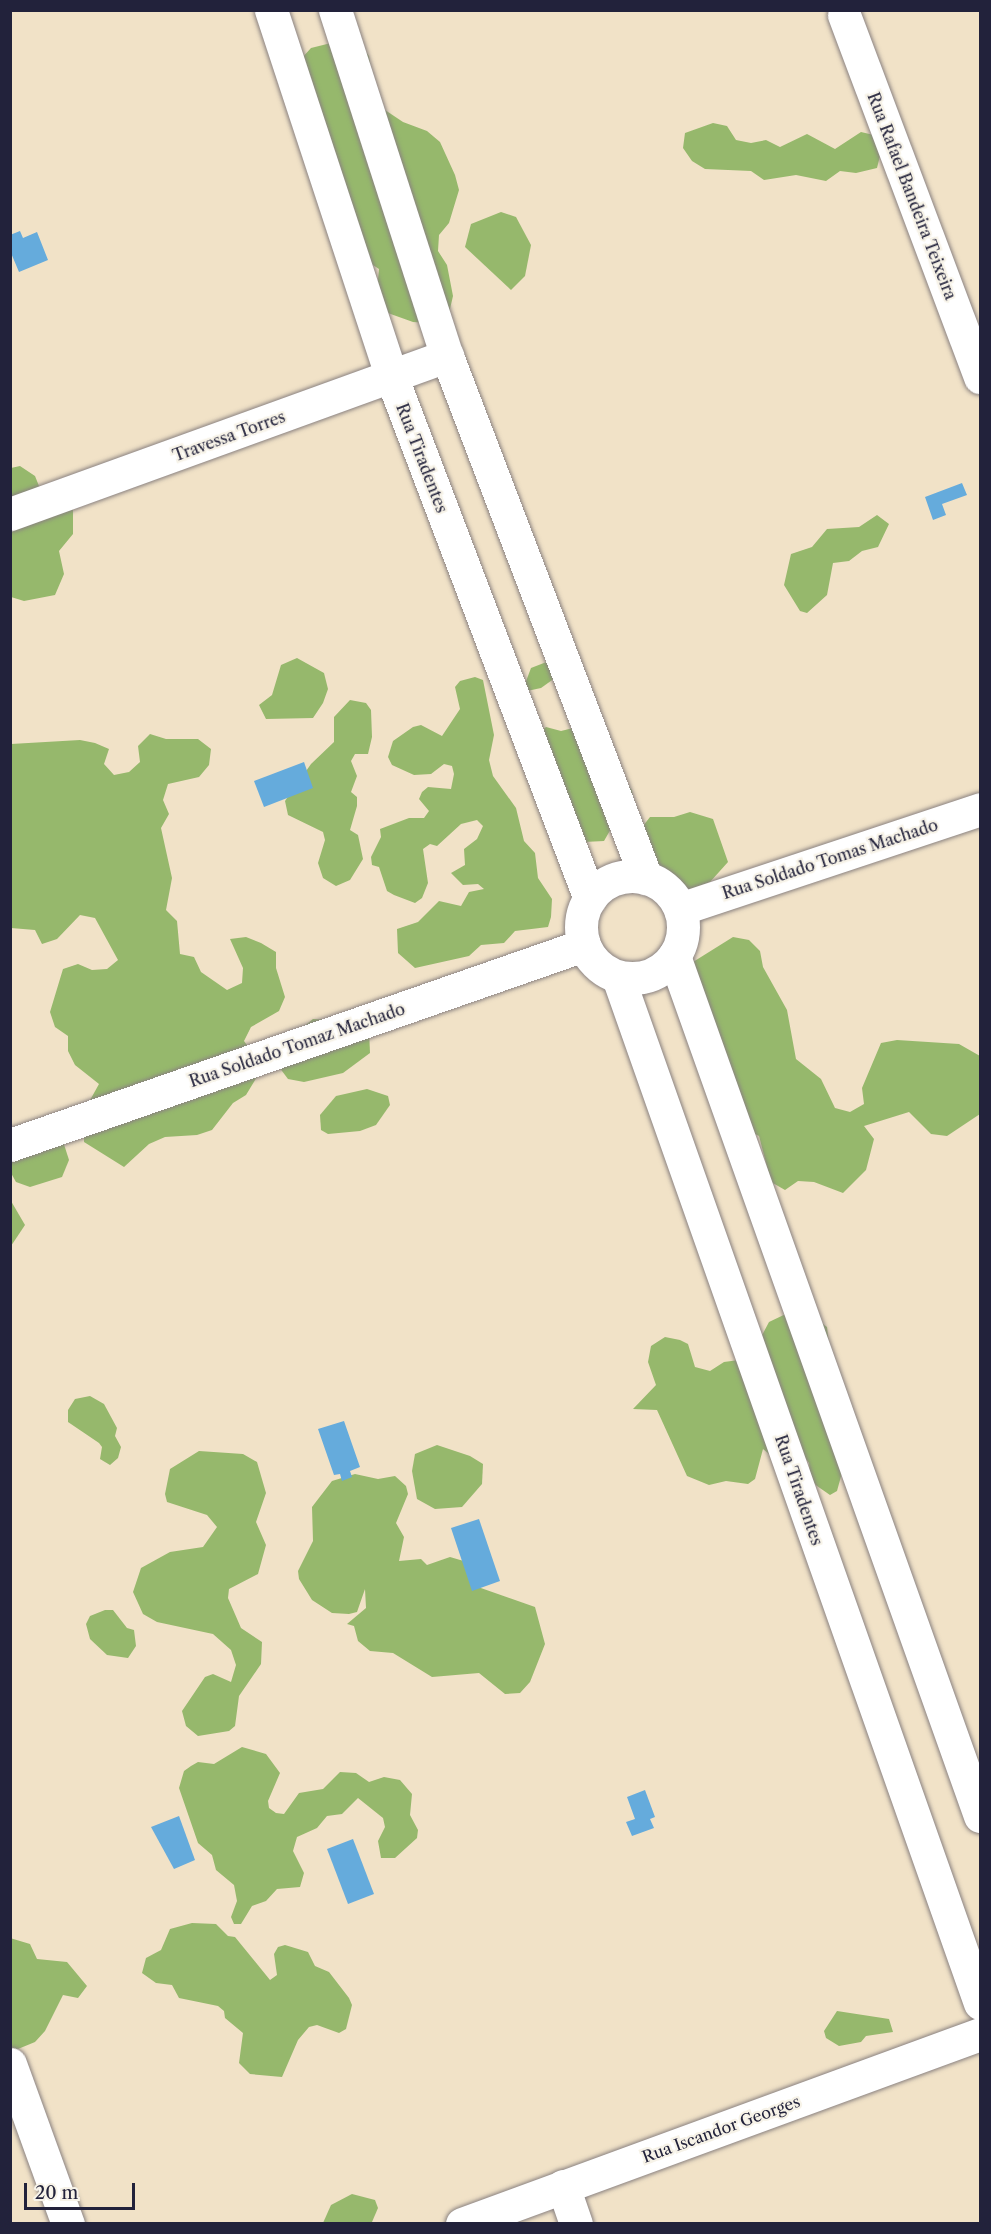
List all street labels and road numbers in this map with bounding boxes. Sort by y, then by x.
street label: Rua Rafael Bandeira Teixeira [863,89,961,303]
street label: Rua Tiradentes [392,400,452,516]
street label: Travessa Torres [170,407,288,465]
street label: Rua Soldado Tomas Machado [720,815,940,903]
street label: Rua Soldado Tomaz Machado [186,999,408,1091]
street label: Rua Tiradentes [771,1432,827,1548]
street label: Rua Iscandor Georges [639,2091,803,2167]

